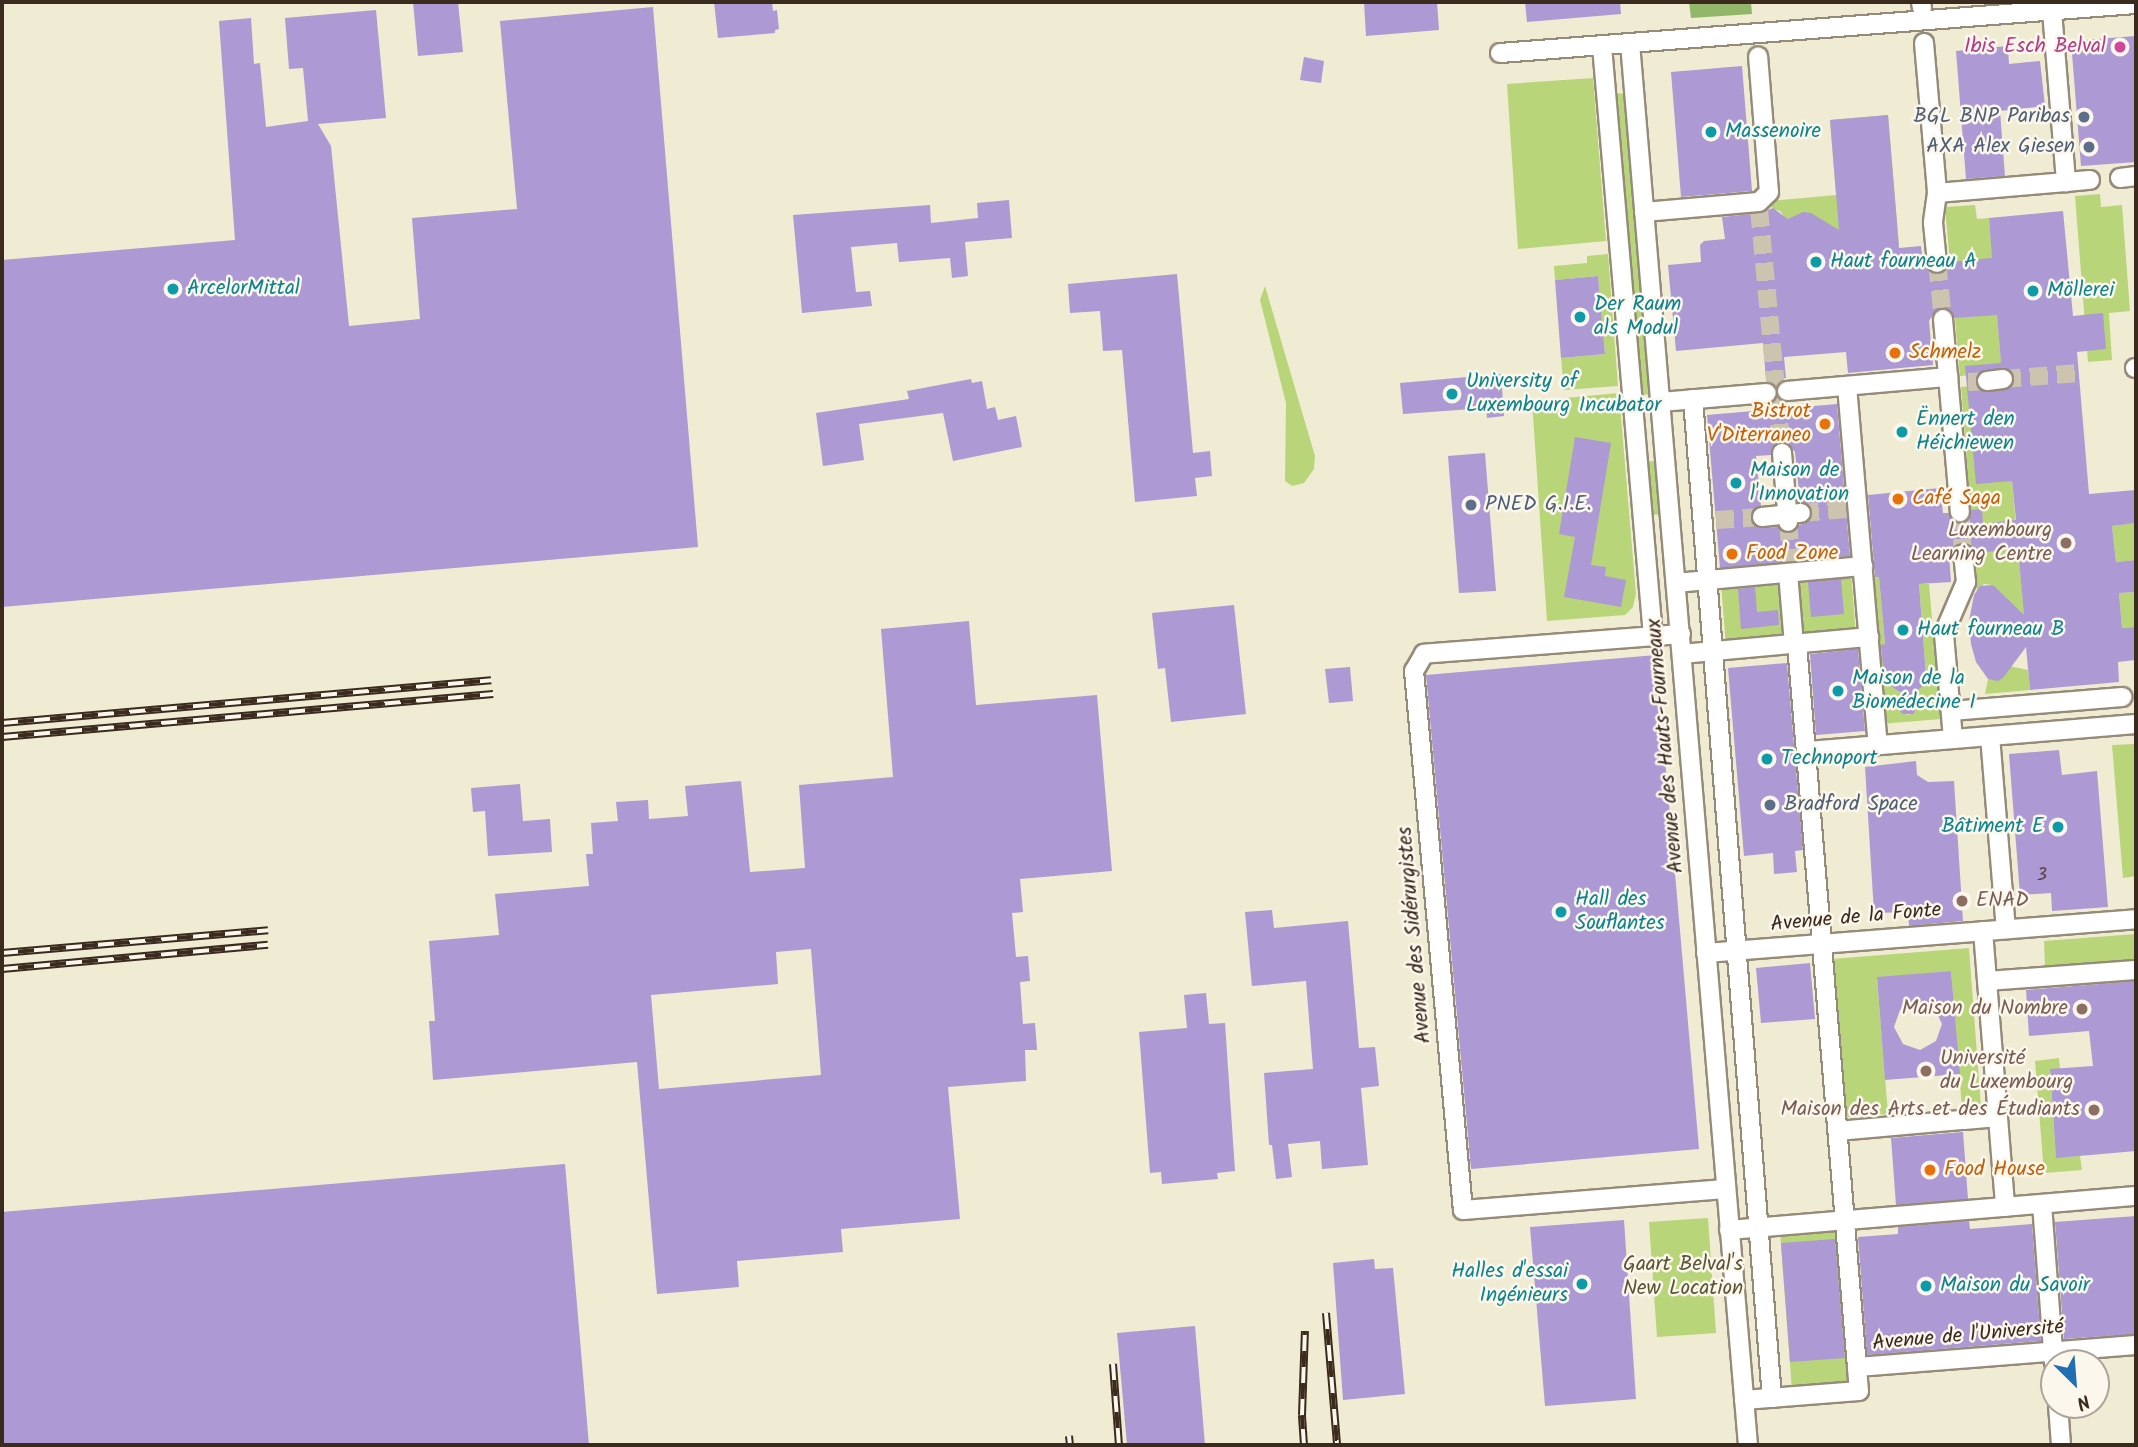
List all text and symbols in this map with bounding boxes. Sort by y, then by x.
place label: Ibis Esch Belval [1964,34,2106,60]
marker: Ibis Esch Belval [2112,39,2128,55]
place label: BGL BNP Paribas [1913,104,2070,130]
marker: BGL BNP Paribas [2076,109,2092,125]
place label: Massenoire [1725,119,1821,145]
marker: Massenoire [1703,124,1719,140]
place label: AXA Alex Giesen [1926,134,2075,160]
marker: AXA Alex Giesen [2081,139,2097,155]
place label: Haut fourneau A [1830,249,1977,275]
marker: Haut fourneau A [1808,254,1824,270]
place label: ArcelorMittal [187,276,300,302]
place label: Möllerei [2047,278,2114,304]
marker: ArcelorMittal [165,281,181,297]
marker: Möllerei [2025,283,2041,299]
place label: Der Raum als Modul [1594,292,1681,342]
marker: Der Raum als Modul [1572,309,1588,325]
place label: Schmelz [1909,340,1981,366]
marker: Schmelz [1887,345,1903,361]
place label: University of Luxembourg Incubator [1466,369,1661,419]
marker: University of Luxembourg Incubator [1444,386,1460,402]
place label: Bistrot V'Diterraneo [1707,399,1811,449]
place label: Ënnert den Héichiewen [1916,407,2015,457]
marker: Bistrot V'Diterraneo [1817,416,1833,432]
marker: Ënnert den Héichiewen [1894,424,1910,440]
place label: Maison de l'Innovation [1750,458,1849,508]
marker: Maison de l'Innovation [1728,475,1744,491]
place label: Café Saga [1912,486,2001,512]
marker: Café Saga [1890,491,1906,507]
place label: PNED G.I.E. [1485,492,1591,518]
marker: PNED G.I.E. [1463,497,1479,513]
place label: Luxembourg Learning Centre [1911,518,2052,568]
marker: Luxembourg Learning Centre [2058,535,2074,551]
place label: Food Zone [1746,541,1838,567]
marker: Food Zone [1724,546,1740,562]
place label: Haut fourneau B [1917,617,2064,643]
street label: Avenue des Hauts-Fourneaux [1642,618,1690,874]
marker: Haut fourneau B [1895,622,1911,638]
place label: Maison de la Biomédecine I [1852,666,1976,716]
marker: Maison de la Biomédecine I [1830,683,1846,699]
place label: Technoport [1781,746,1878,772]
marker: Technoport [1759,751,1775,767]
place label: Bradford Space [1784,792,1918,818]
marker: Bradford Space [1762,797,1778,813]
place label: Bâtiment E [1941,814,2044,840]
marker: Bâtiment E [2050,819,2066,835]
street label: Avenue des Sidérurgistes [1393,825,1437,1045]
house number: 3 [2037,865,2047,887]
place label: Hall des Souflantes [1575,887,1665,937]
place label: ENAD [1976,888,2029,914]
marker: ENAD [1954,893,1970,909]
street label: Avenue de la Fonte [1770,898,1942,938]
marker: Hall des Souflantes [1553,904,1569,920]
place label: Maison du Nombre [1902,996,2068,1022]
marker: Maison du Nombre [2074,1001,2090,1017]
place label: Université du Luxembourg [1940,1046,2073,1096]
marker: Université du Luxembourg [1918,1063,1934,1079]
place label: Maison des Arts et des Étudiants [1781,1097,2080,1123]
marker: Maison des Arts et des Étudiants [2086,1102,2102,1118]
place label: Food House [1944,1157,2045,1183]
marker: Food House [1922,1162,1938,1178]
park label: Gaart Belval's New Location [1623,1252,1743,1302]
place label: Halles d'essai Ingénieurs [1451,1259,1568,1309]
place label: Maison du Savoir [1940,1273,2090,1299]
marker: Halles d'essai Ingénieurs [1574,1276,1590,1292]
marker: Maison du Savoir [1918,1278,1934,1294]
street label: Avenue de l'Université [1871,1315,2065,1357]
north arrow [2040,1349,2110,1419]
text: N [2071,1385,2095,1417]

